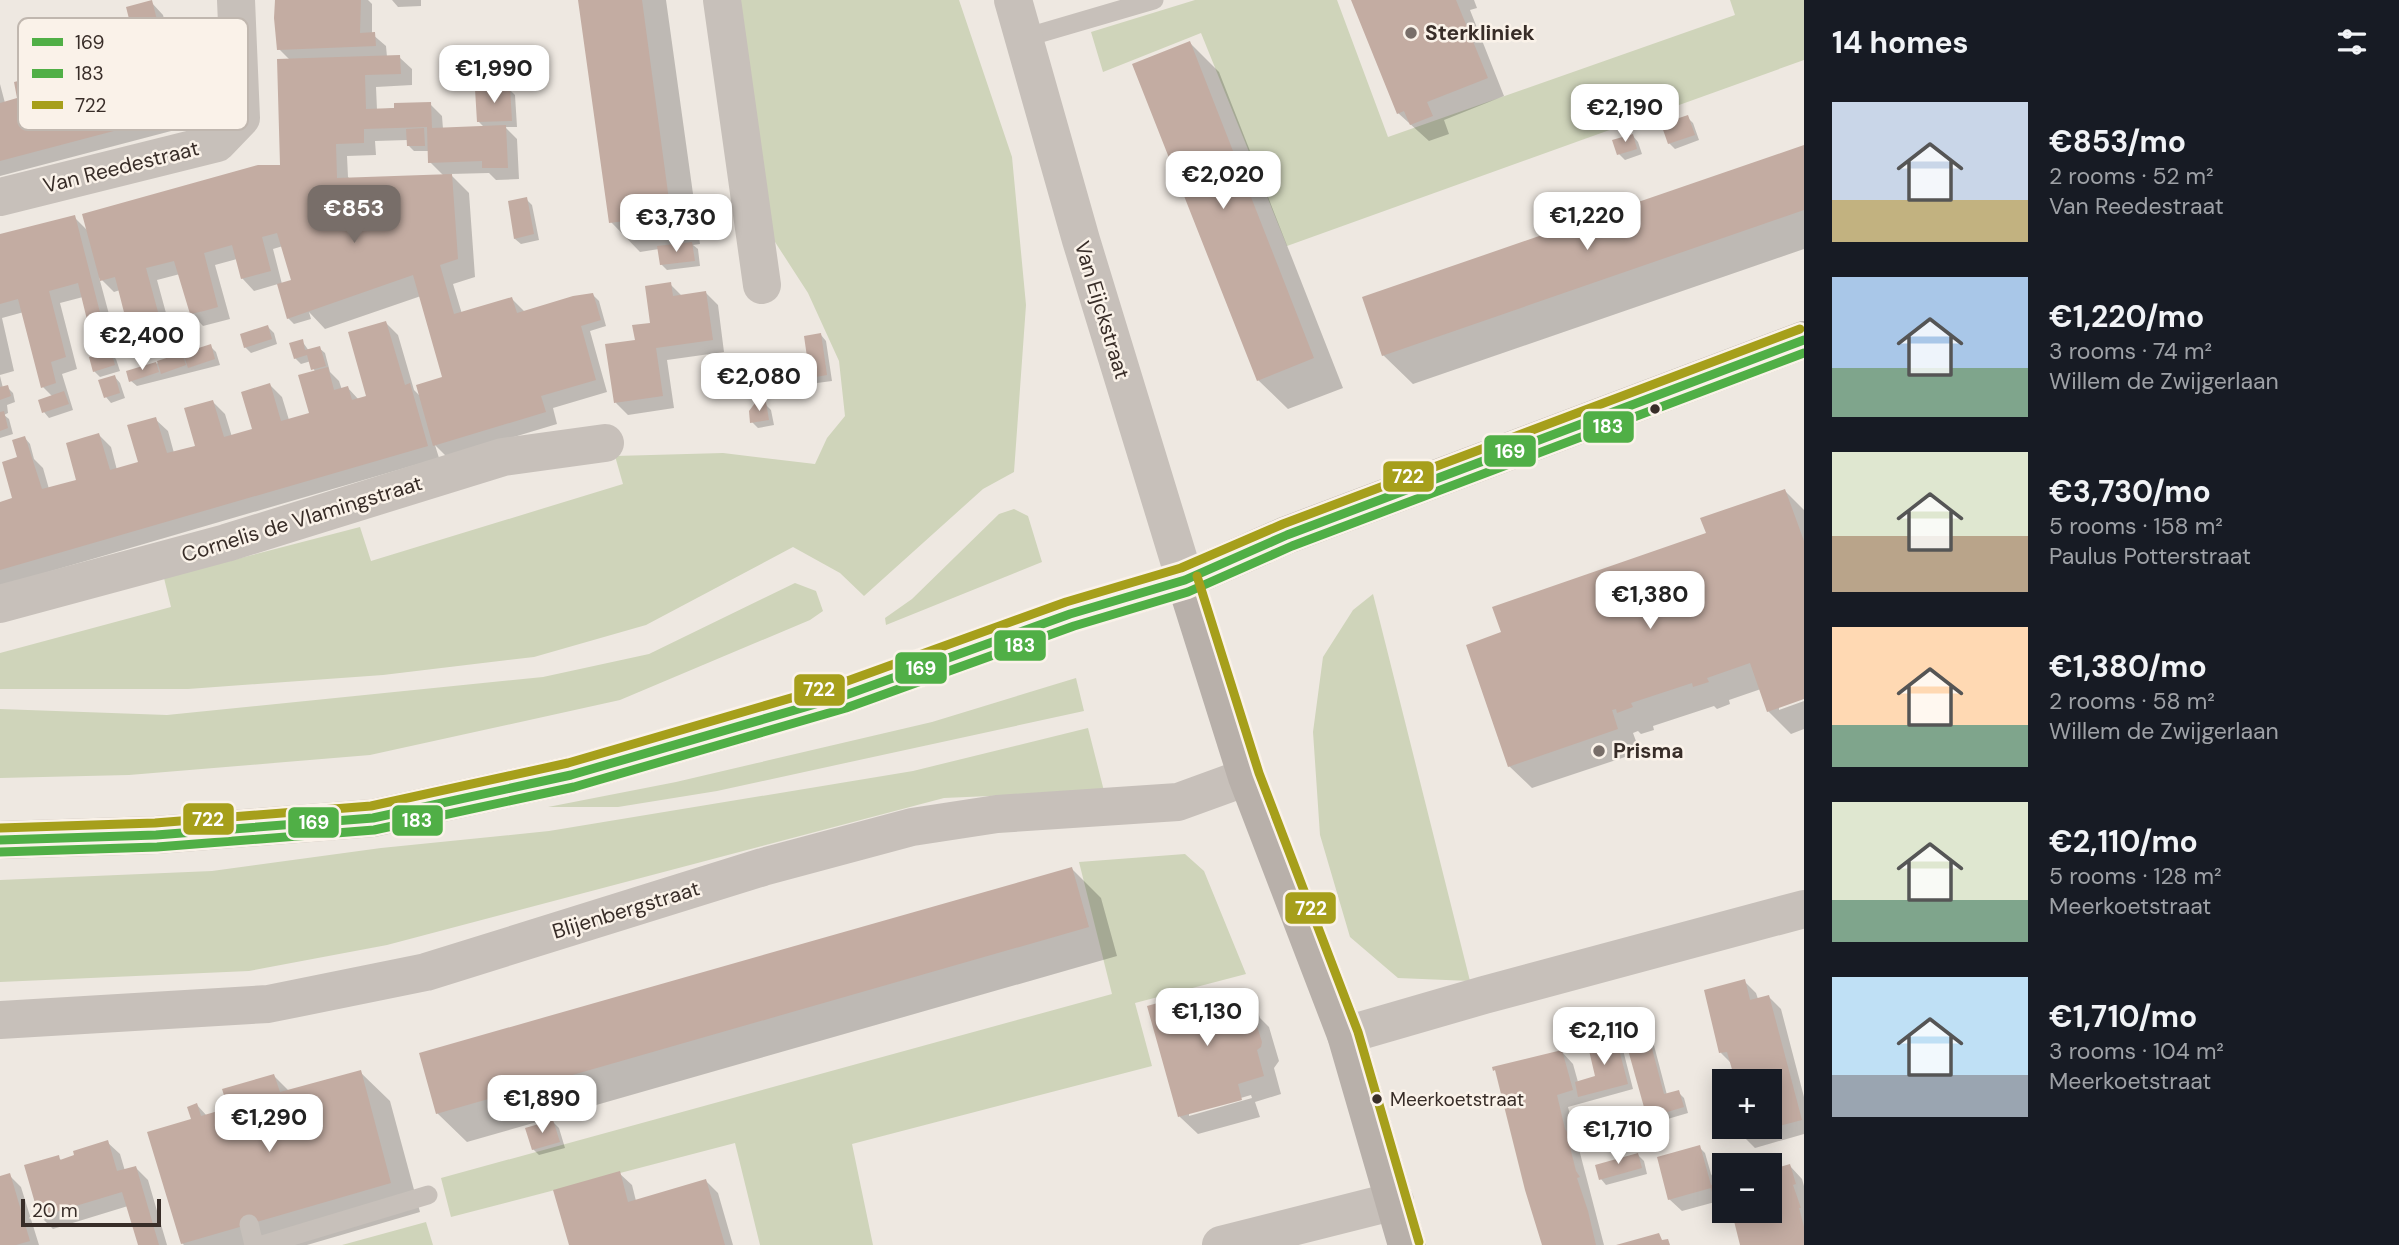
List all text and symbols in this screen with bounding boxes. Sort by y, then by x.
legend [18,18,248,130]
place label: Sterkliniek [1425,19,1535,47]
text: 14 homes [1832,23,1969,62]
icon: filters [2333,23,2371,61]
marker: Sterkliniek [1403,25,1419,41]
text: 169 [75,30,104,55]
pin: €1,990 [437,46,551,105]
text: €1,990 [455,53,533,83]
text: 183 [75,61,104,86]
pin: €2,190 [1568,85,1682,144]
text: €2,190 [1587,92,1663,122]
text: 722 [75,93,107,118]
text: €853/mo [2049,122,2186,161]
icon: home [1888,130,1972,214]
street label: Van Reedestraat [40,134,202,200]
pin: €2,020 [1166,152,1280,211]
text: €2,020 [1182,159,1264,189]
text: 2 rooms · 52 m² [2049,161,2214,191]
pin: €853 [313,186,395,245]
text: Van Reedestraat [2049,191,2224,221]
pin: €1,220 [1530,192,1644,252]
text: €853 [324,193,384,223]
pin: €3,730 [619,194,733,254]
text: €1,220 [1550,200,1624,230]
text: €3,730 [636,202,716,232]
street label: Van Eijckstraat [1068,238,1136,382]
text: €1,220/mo [2049,297,2204,336]
icon: home [1888,305,1972,389]
pin: €2,400 [85,312,199,372]
text: €2,400 [100,320,184,350]
text: 3 rooms · 74 m² [2049,336,2212,366]
pin: €2,080 [702,354,816,413]
text: €2,080 [717,361,801,391]
text: Willem de Zwijgerlaan [2049,366,2279,396]
unlabelled marker [1648,402,1662,416]
line badge: 183 [1582,410,1635,444]
text: 183 [1593,414,1623,439]
line badge: 169 [1483,434,1537,468]
text: 169 [1495,439,1525,464]
line badge: 722 [1382,460,1435,493]
text: 722 [1392,464,1424,489]
street label: Cornelis de Vlamingstraat [178,469,426,569]
text: €3,730/mo [2049,472,2211,511]
icon: home [1888,480,1972,564]
text: 5 rooms · 158 m² [2049,511,2223,541]
text: Paulus Potterstraat [2049,541,2251,571]
pin: €1,380 [1593,572,1707,631]
text: €1,380 [1612,579,1688,609]
line badge: 183 [993,629,1047,662]
text: 183 [1005,633,1035,658]
text: €1,380/mo [2049,647,2207,686]
line badge: 169 [894,651,948,685]
icon: home [1888,655,1972,739]
text: 169 [906,656,936,681]
line badge: 722 [793,673,846,707]
text: 722 [803,677,835,702]
text: 2 rooms · 58 m² [2049,686,2215,716]
text: Willem de Zwijgerlaan [2049,716,2279,746]
place label: Prisma [1613,737,1683,765]
marker: Prisma [1591,743,1607,759]
line badge: 722 [182,802,235,836]
line badge: 183 [391,804,444,837]
line badge: 169 [287,806,340,839]
text: 722 [192,807,224,832]
text: 183 [402,808,432,833]
text: 169 [299,810,329,835]
text: €2,110/mo [2049,822,2198,861]
icon: home [1888,830,1972,914]
text: 5 rooms · 128 m² [2049,861,2222,891]
street label: Blijenbergstraat [549,874,703,946]
line badge: 722 [1284,891,1337,925]
text: Meerkoetstraat [2049,891,2211,921]
text: 722 [1295,896,1327,921]
pin: €1,130 [1150,988,1264,1048]
text: €1,130 [1172,996,1242,1026]
text: €1,710/mo [2049,997,2197,1036]
icon: home [1888,1005,1972,1089]
pin: €2,110 [1547,1007,1661,1067]
text: €2,110 [1569,1015,1639,1045]
text: 3 rooms · 104 m² [2049,1036,2224,1066]
text: Meerkoetstraat [2049,1066,2211,1096]
map controls [1712,1069,1782,1223]
button: + [1712,1069,1782,1139]
pin: €1,890 [485,1076,599,1135]
text: €1,890 [503,1083,581,1113]
place label: Meerkoetstraat [1390,1087,1524,1112]
marker: Meerkoetstraat [1370,1092,1384,1106]
pin: €1,290 [212,1094,326,1154]
text: €1,290 [231,1102,307,1132]
pin: €1,710 [1561,1106,1675,1166]
text: €1,710 [1583,1114,1653,1144]
button: − [1712,1153,1782,1223]
scale bar [21,1196,161,1228]
text: 20 m [32,1198,78,1223]

